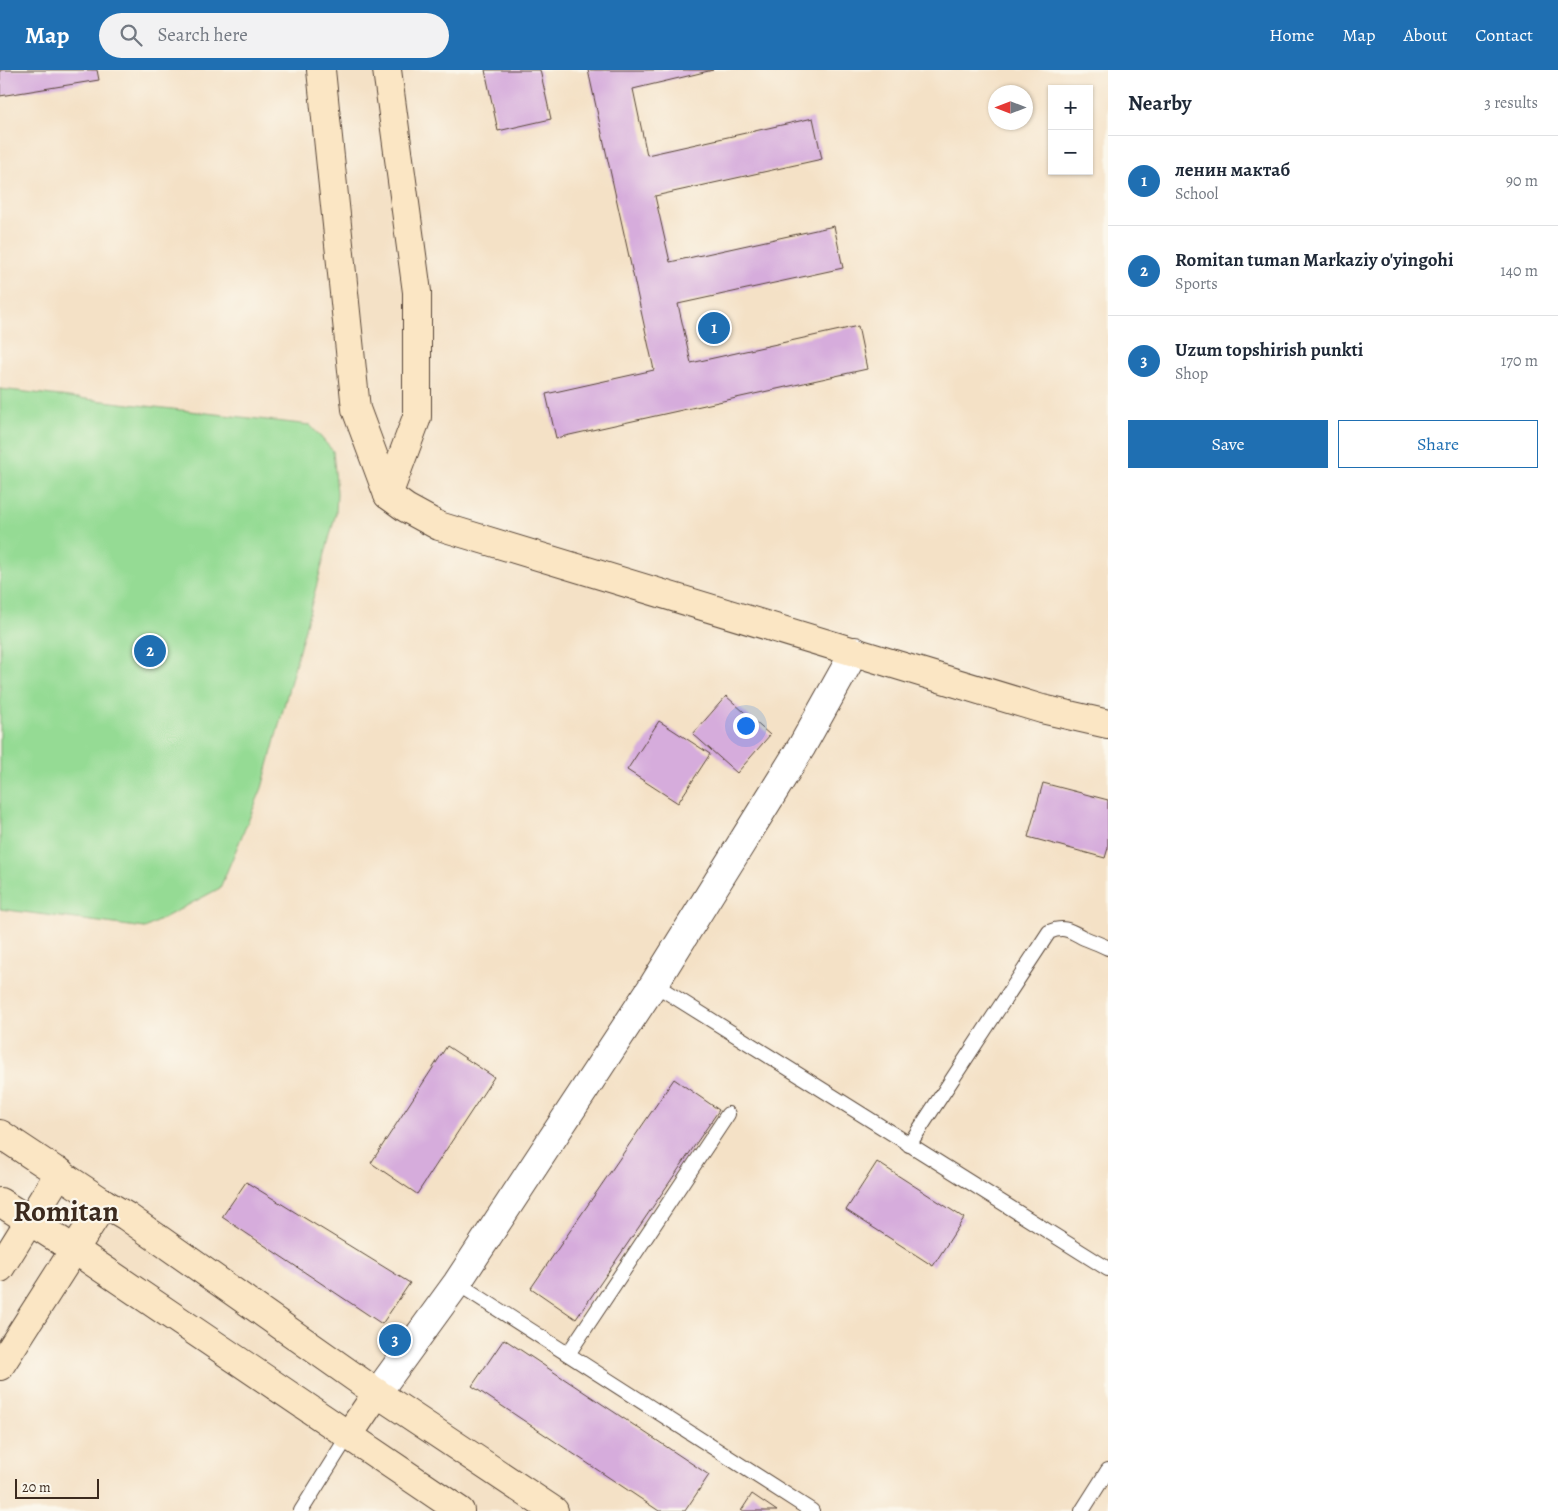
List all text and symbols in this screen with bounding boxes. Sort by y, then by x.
search box [99,13,449,58]
text: Map [25,19,69,51]
icon: search [117,21,145,49]
text: Search here [157,22,248,48]
text: Home [1269,23,1314,47]
text: Map [1342,23,1375,47]
text: About [1403,23,1447,47]
text: Contact [1475,23,1533,47]
north arrow [988,85,1033,130]
map controls [1048,85,1093,175]
button: + [1048,85,1093,130]
text: Nearby [1128,89,1191,117]
text: 3 results [1484,92,1538,114]
button: − [1048,130,1093,175]
text: ленин мактаб [1175,157,1290,183]
text: 1 [1141,170,1147,192]
text: 90 m [1506,170,1538,192]
text: School [1175,183,1218,205]
text: Romitan tuman Markaziy o'yingohi [1175,247,1453,273]
text: 2 [1140,260,1148,282]
text: 140 m [1500,260,1538,282]
text: Sports [1175,273,1218,295]
pin: 1 [698,309,730,347]
text: Uzum topshirish punkti [1175,337,1363,363]
text: 3 [1141,350,1147,372]
text: 170 m [1501,350,1538,372]
text: Shop [1175,363,1208,385]
button: Save [1128,420,1328,468]
button: Share [1338,420,1538,468]
pin: 2 [134,632,166,670]
your location [733,713,759,739]
district label: Romitan [13,1192,119,1231]
pin: 3 [379,1321,411,1359]
scale bar [15,1476,99,1499]
text: 20 m [22,1478,51,1497]

